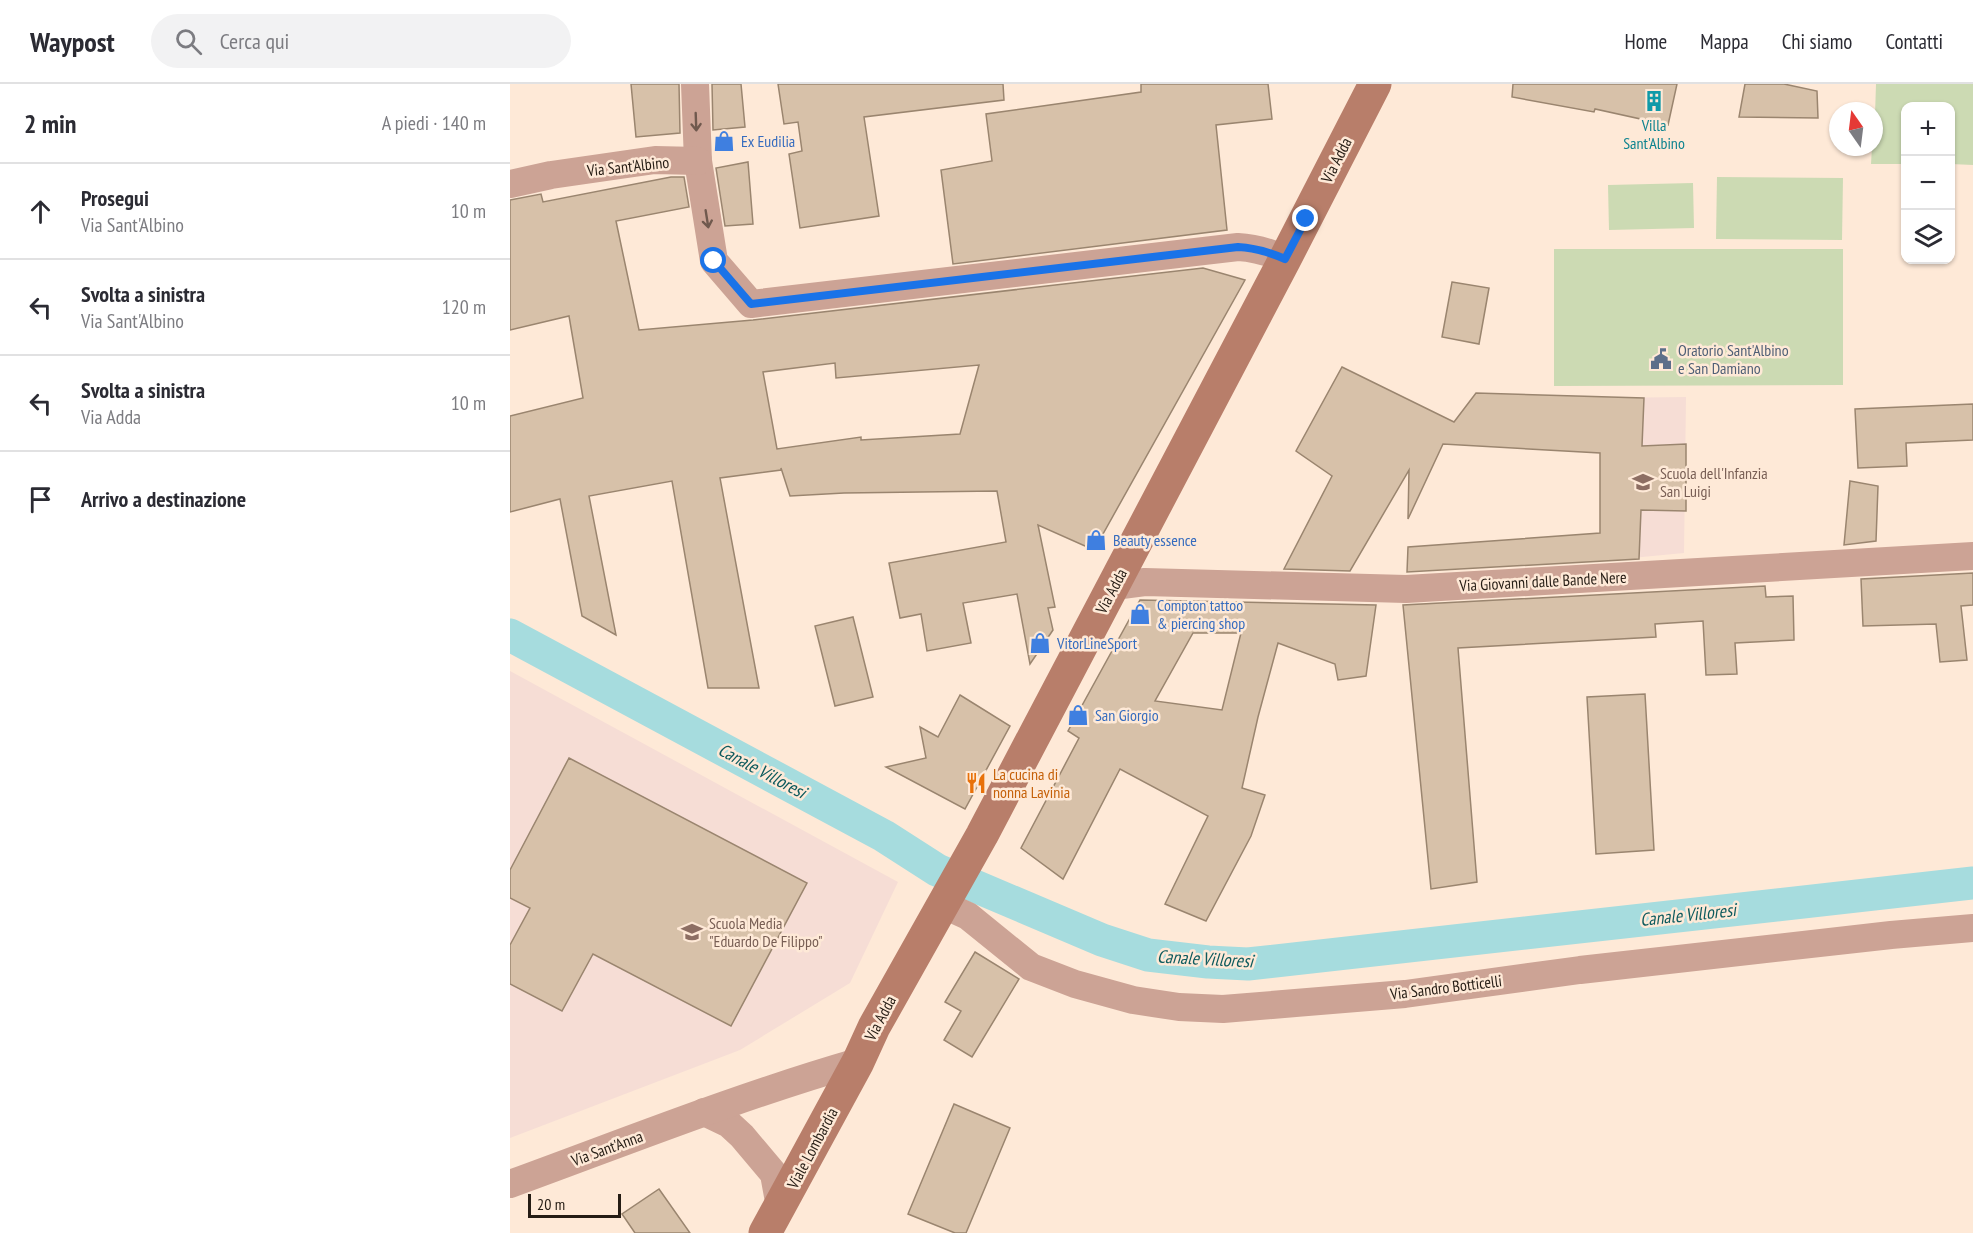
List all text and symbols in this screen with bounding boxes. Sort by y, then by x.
search box [151,14,571,68]
text: Waypost [30,23,115,60]
icon: search [172,25,205,58]
text: Cerca qui [220,27,289,55]
text: Home [1625,28,1667,55]
text: Mappa [1700,28,1749,55]
text: Chi siamo [1782,28,1852,55]
text: Contatti [1885,28,1943,55]
building icon: Villa Sant'Albino [1642,89,1666,113]
north arrow [1829,102,1883,156]
map controls [1901,102,1955,264]
button: + [1901,102,1955,156]
text: 2 min [24,107,77,140]
text: A piedi · 140 m [382,110,486,136]
one-way arrow [691,112,702,132]
place label: Villa Sant'Albino [1623,115,1685,153]
shop icon: Ex Eudilia [712,129,736,153]
place label: Ex Eudilia [741,131,795,151]
street label: Via Adda [1316,134,1356,187]
street label: Via Sant'Albino [585,152,670,180]
button: − [1901,156,1955,210]
text: Prosegui [81,184,149,212]
icon: ahead [24,195,57,228]
text: 10 m [451,198,486,224]
route end [1292,205,1318,231]
one-way arrow [702,208,713,228]
button: layers [1901,210,1955,264]
text: Via Sant'Albino [81,212,184,238]
route start [700,247,726,273]
text: Svolta a sinistra [81,280,205,308]
icon: left [24,291,57,324]
text: 120 m [442,294,486,320]
text: Via Sant'Albino [81,308,184,334]
place label: Oratorio Sant'Albino e San Damiano [1678,340,1789,378]
public building icon: Oratorio Sant'Albino e San Damiano [1649,347,1673,371]
text: Svolta a sinistra [81,376,205,404]
icon: left [24,387,57,420]
text: 10 m [451,390,486,416]
text: Via Adda [81,404,141,430]
place label: Scuola dell'Infanzia San Luigi [1660,463,1768,501]
school or university icon: Scuola dell'Infanzia San Luigi [1631,470,1655,494]
icon: arrive [24,483,57,516]
text: Arrivo a destinazione [81,485,246,513]
shop icon: Beauty essence [1084,528,1108,552]
place label: Beauty essence [1113,530,1197,550]
street label: Via Adda [1090,565,1131,618]
street label: Via Giovanni dalle Bande Nere [1458,567,1627,595]
place label: Compton tattoo & piercing shop [1157,595,1245,633]
shop icon: Compton tattoo & piercing shop [1128,602,1152,626]
shop icon: VitorLineSport [1028,631,1052,655]
place label: VitorLineSport [1056,633,1138,653]
shop icon: San Giorgio [1066,703,1090,727]
place label: San Giorgio [1095,705,1159,725]
water label: Canale Villoresi [714,738,812,804]
place label: La cucina di nonna Lavinia [993,764,1070,802]
restaurant icon: La cucina di nonna Lavinia [964,771,988,795]
water label: Canale Villoresi [1639,898,1739,931]
place label: Scuola Media "Eduardo De Filippo" [709,913,823,951]
school or university icon: Scuola Media "Eduardo De Filippo" [680,920,704,944]
water label: Canale Villoresi [1156,945,1256,973]
street label: Via Sandro Botticelli [1388,970,1503,1004]
street label: Via Adda [859,992,900,1045]
street label: Viale Lombardia [782,1104,842,1193]
street label: Via Sant'Anna [568,1126,646,1171]
scale bar [528,1191,621,1218]
text: 20 m [537,1194,565,1214]

